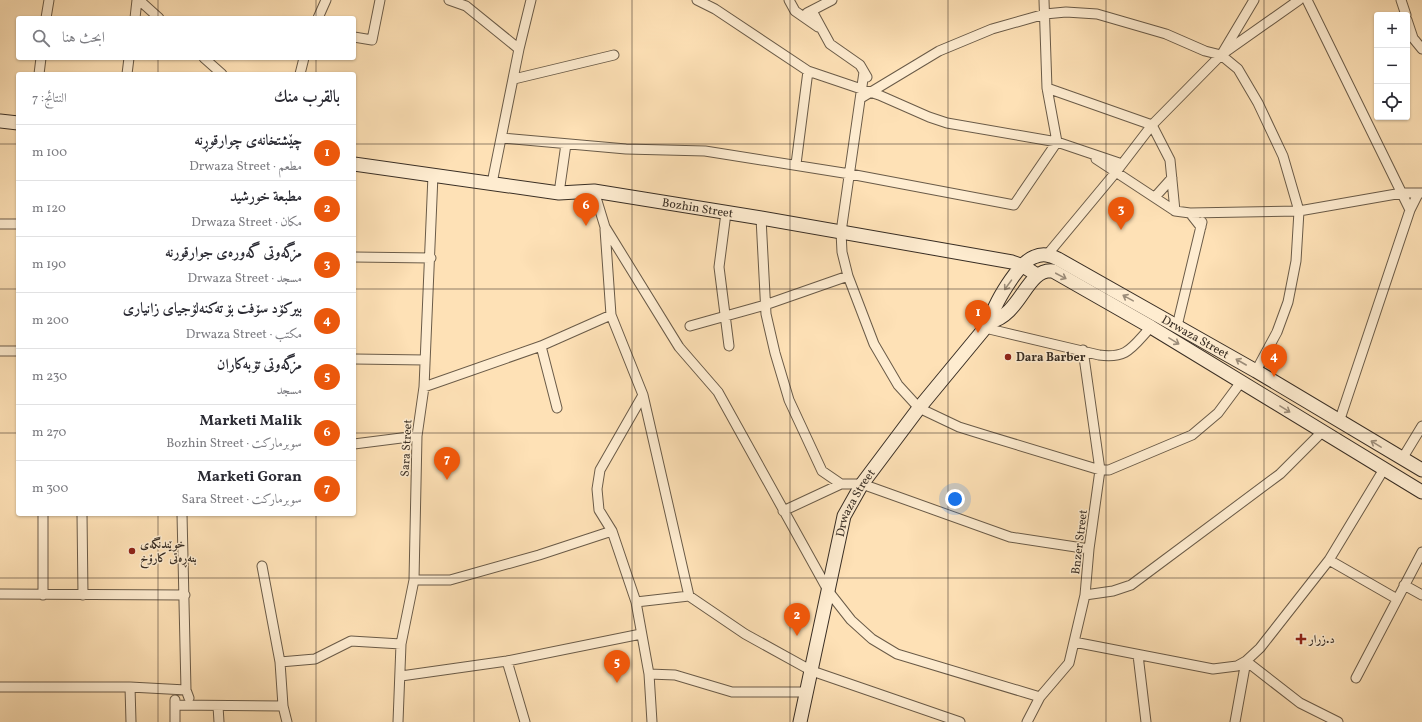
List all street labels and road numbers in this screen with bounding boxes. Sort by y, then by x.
street label: Bozhin Street [661,195,734,222]
street label: Drwaza Street [1158,312,1232,363]
street label: Sara Street [398,419,416,477]
street label: Drwaza Street [833,466,879,539]
street label: Bnzer Street [1068,509,1092,575]

